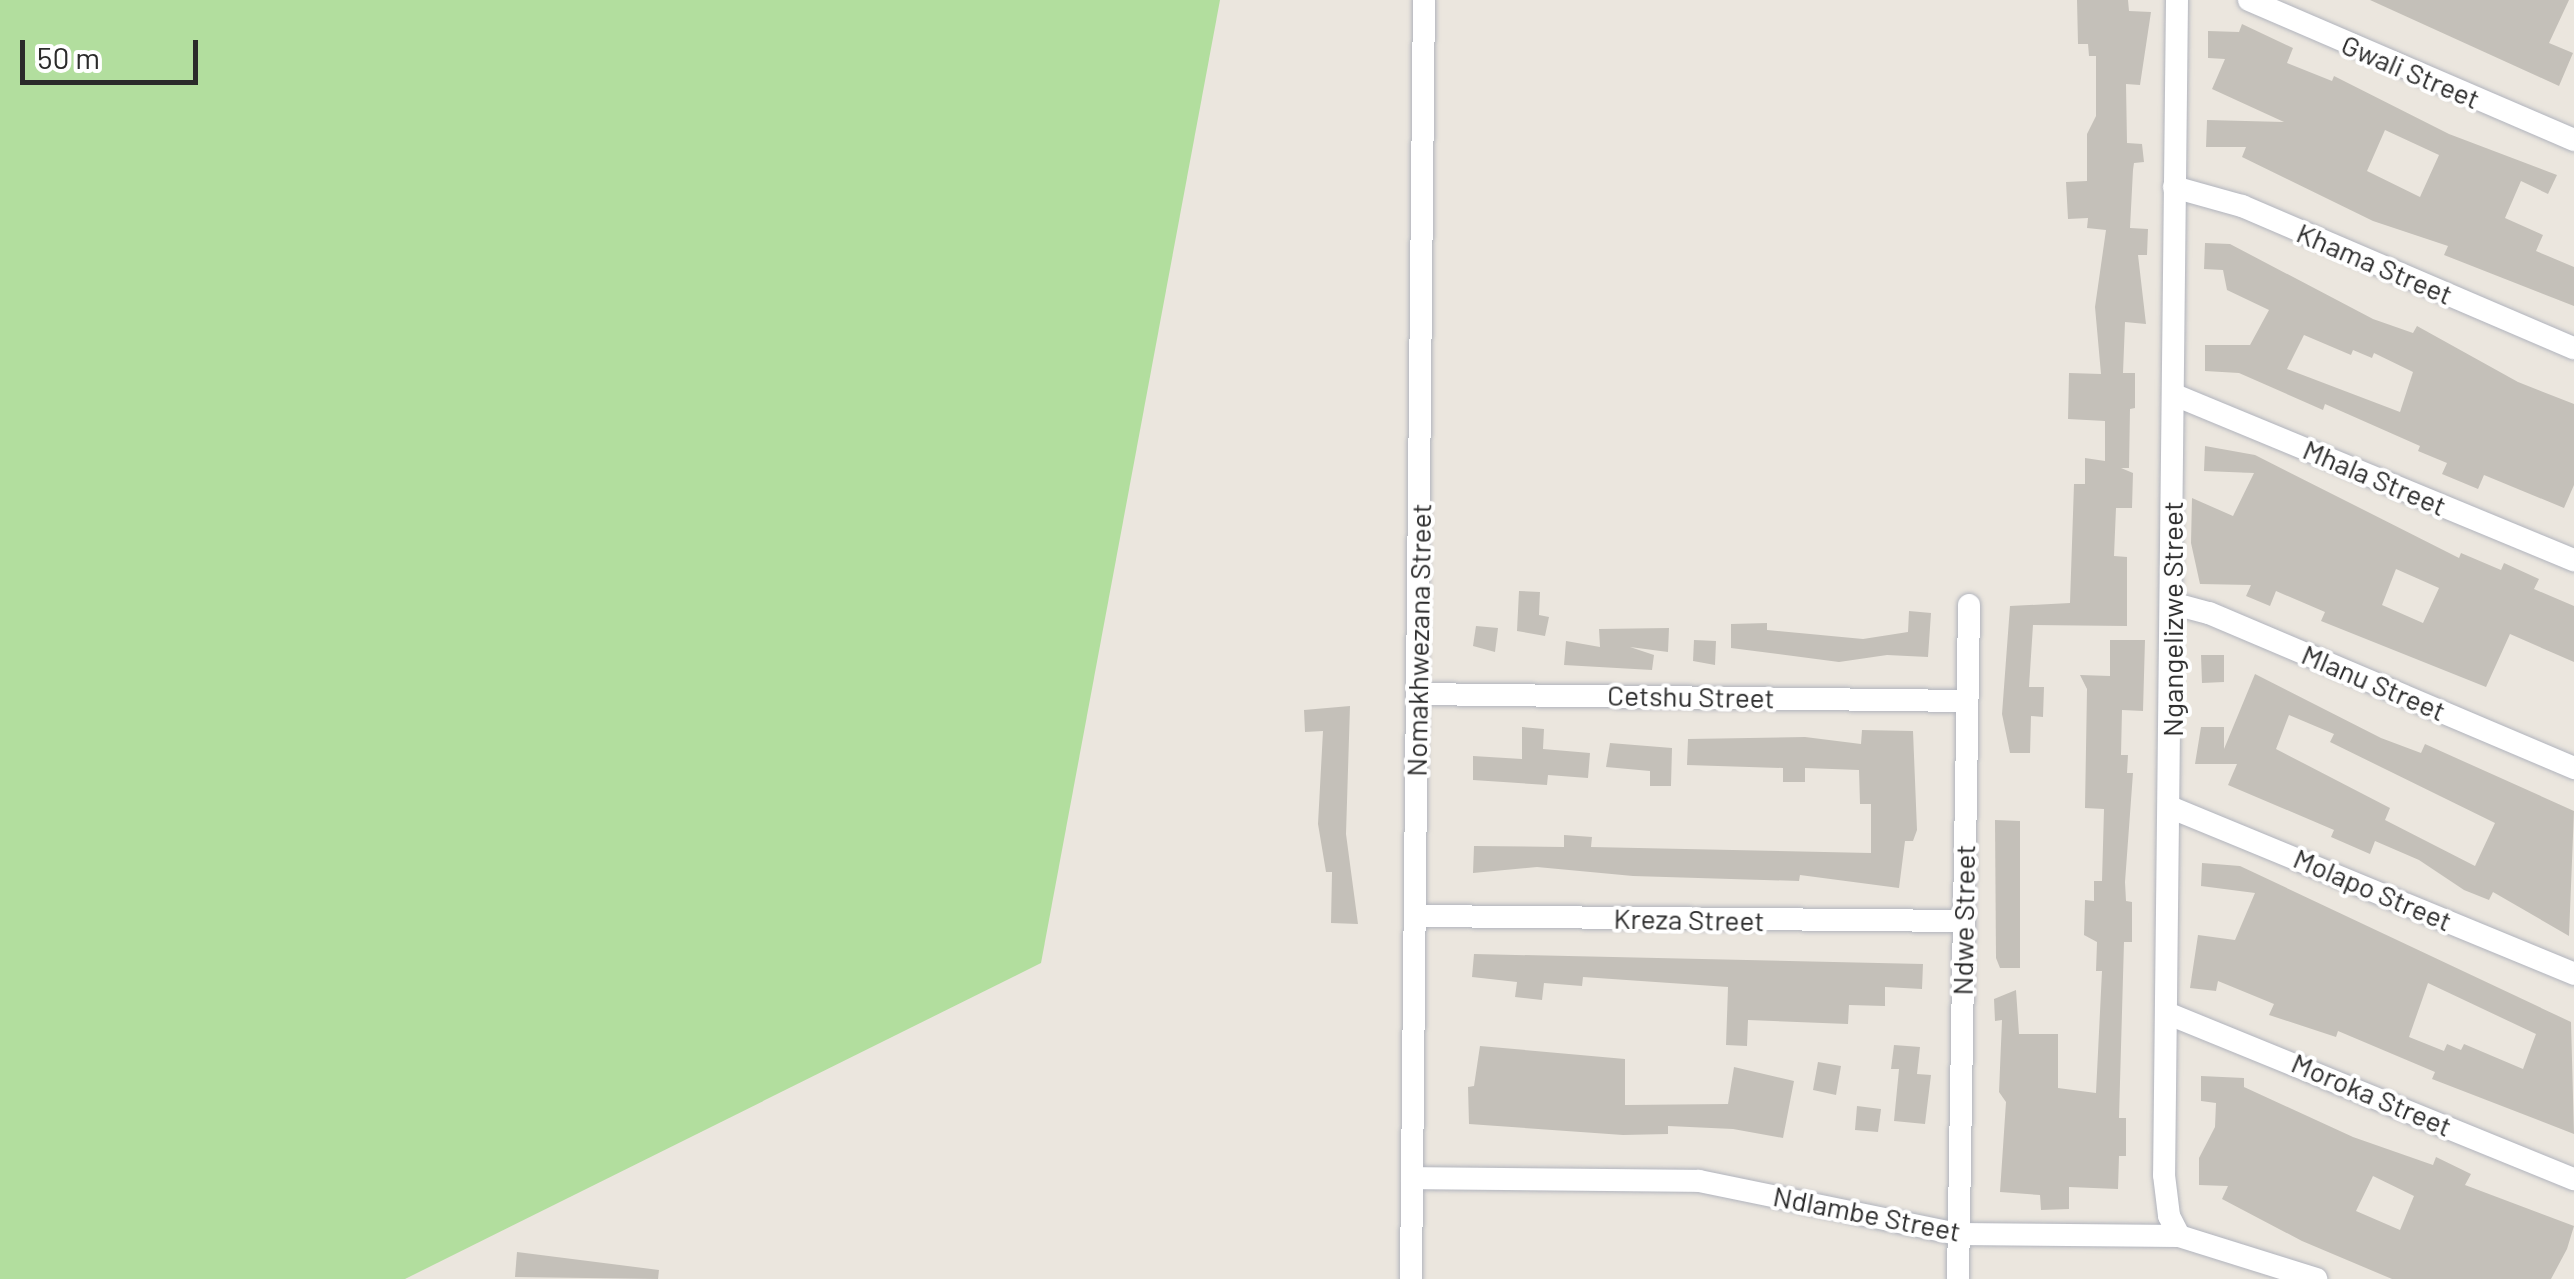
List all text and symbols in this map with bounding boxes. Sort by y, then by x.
scale bar [25,20,202,82]
street label: Gwali Street [2337,27,2485,115]
text: 50 m [37,39,100,75]
street label: Khama Street [2292,215,2458,311]
street label: Mhala Street [2298,432,2452,522]
street label: Ngangelizwe Street [2155,501,2189,737]
street label: Nomakhwezana Street [1399,503,1437,777]
street label: Mlanu Street [2297,637,2451,727]
street label: Cetshu Street [1607,678,1775,714]
street label: Molapo Street [2289,841,2457,937]
street label: Ndwe Street [1945,844,1981,996]
street label: Kreza Street [1613,901,1765,937]
street label: Moroka Street [2287,1045,2457,1143]
street label: Ndlambe Street [1770,1178,1964,1248]

